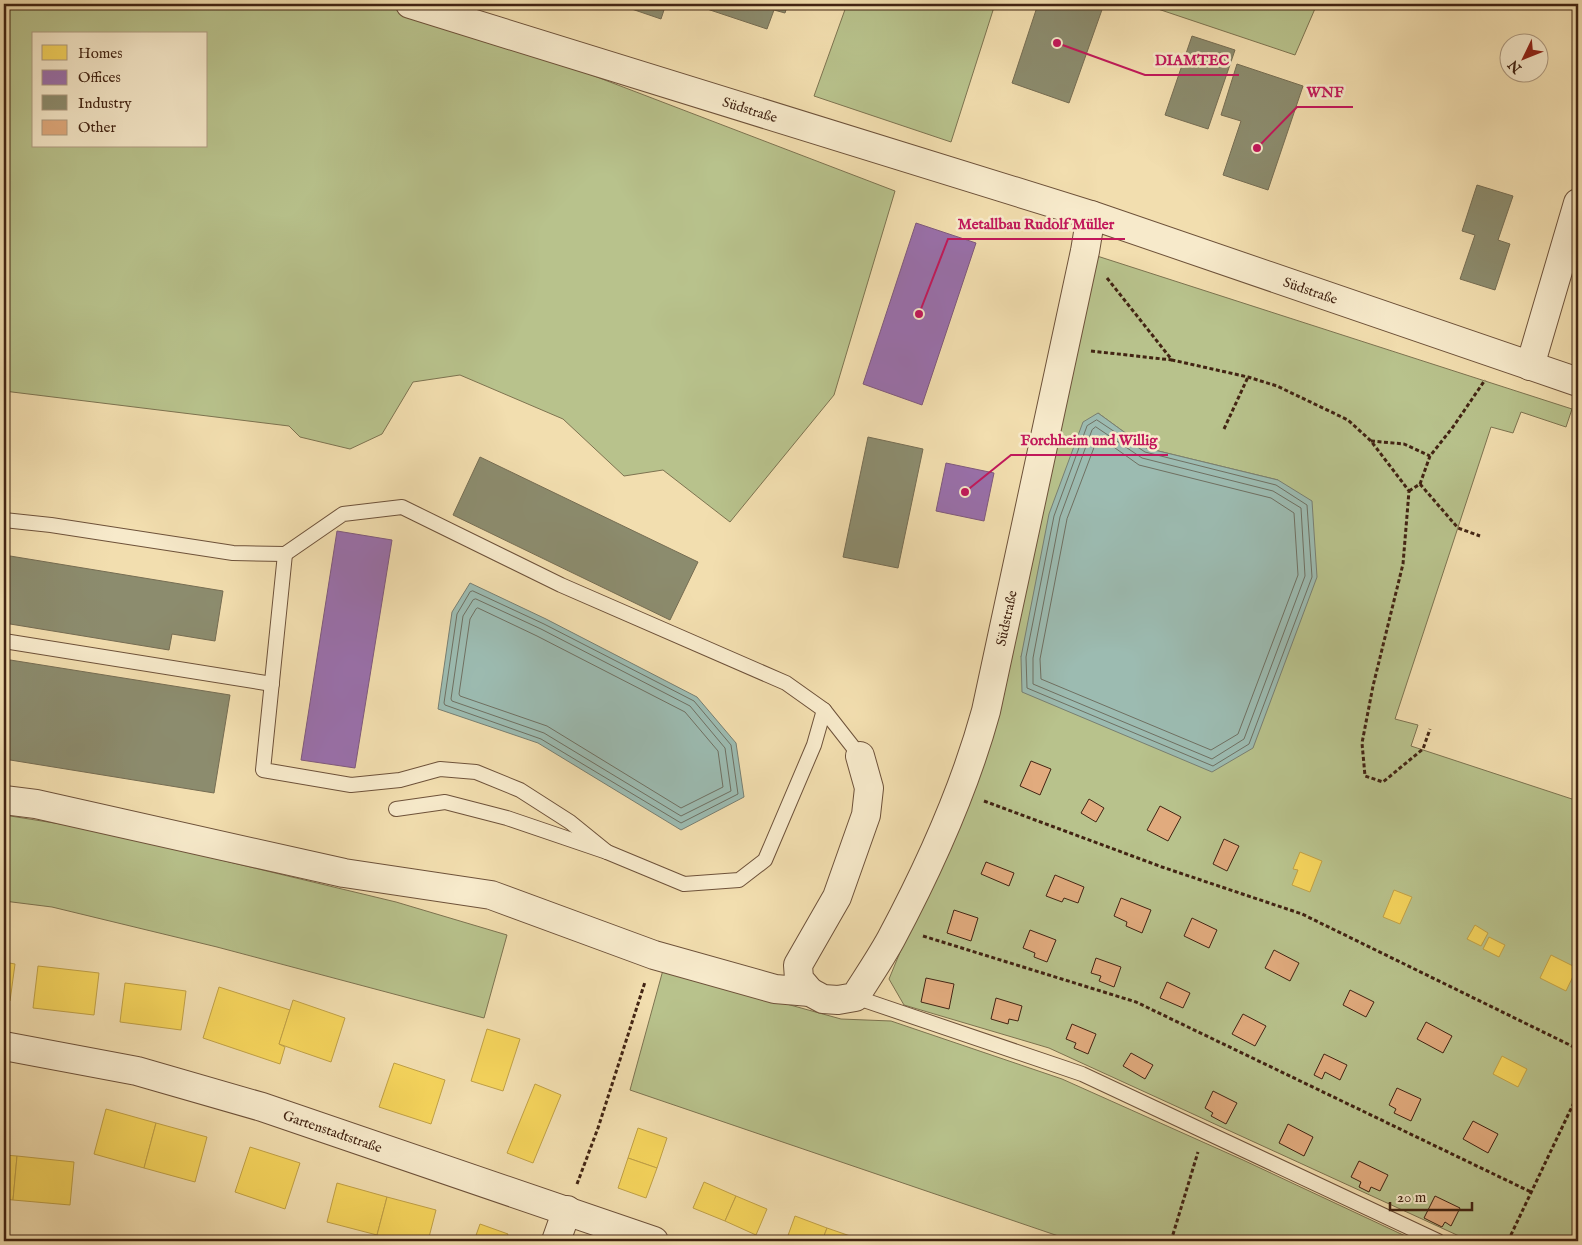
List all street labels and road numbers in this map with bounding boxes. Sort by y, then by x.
street label: Südstraße [720,93,780,127]
street label: Südstraße [1281,274,1340,309]
street label: Südstraße [992,588,1022,648]
street label: Gartenstadtstraße [280,1107,385,1158]

